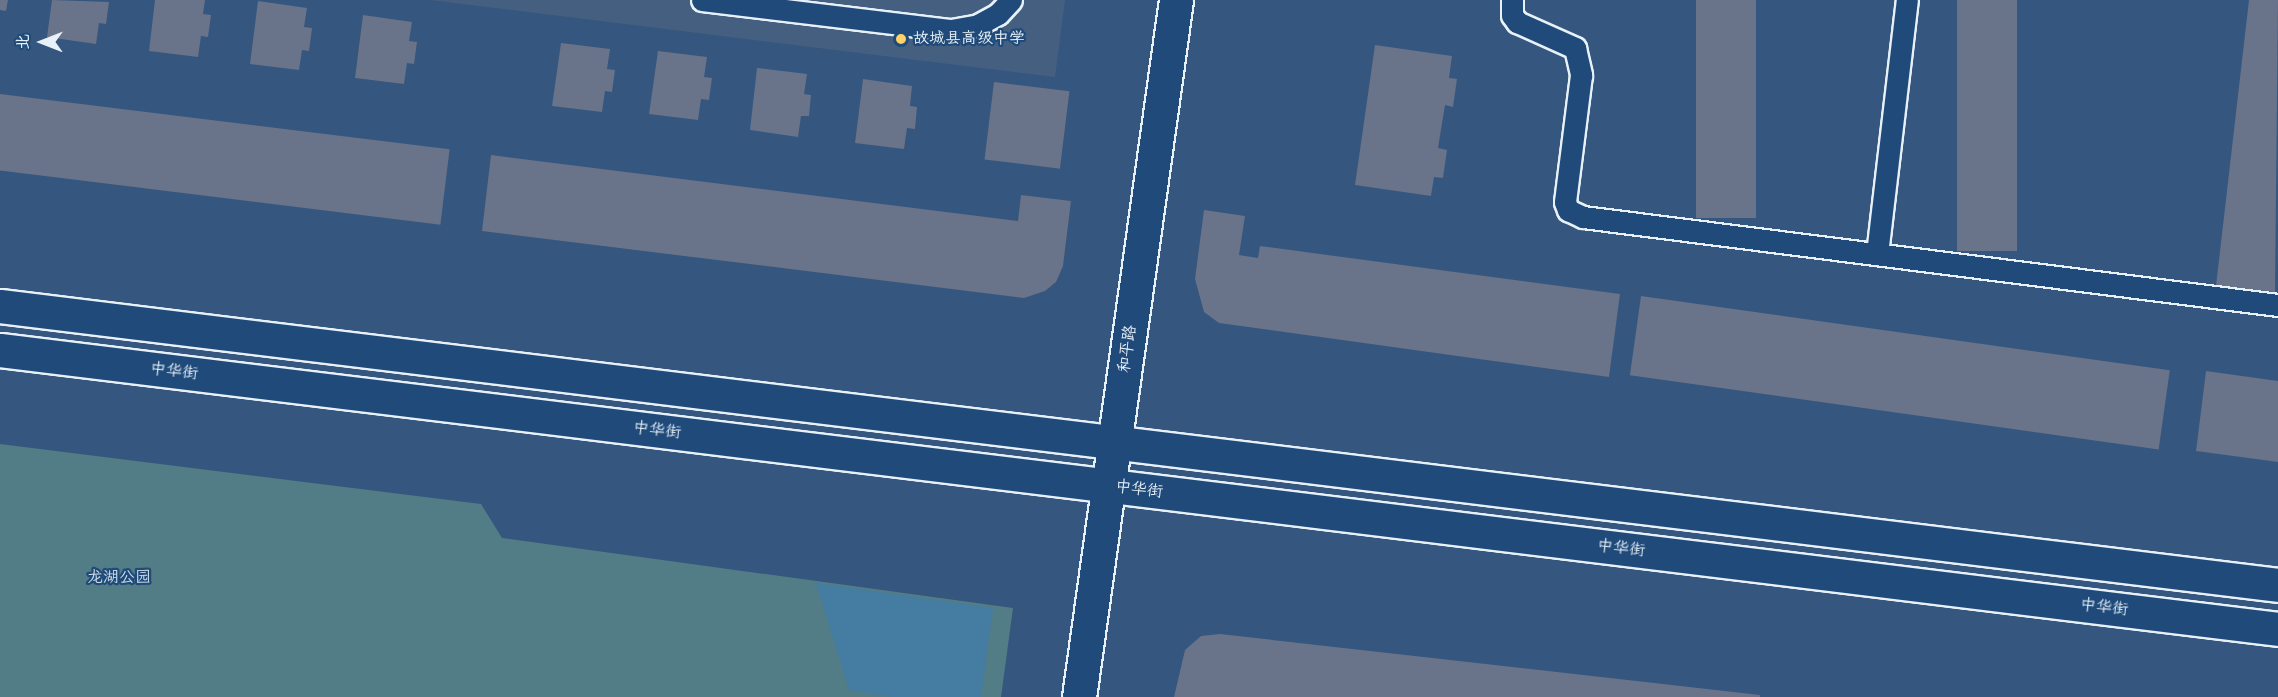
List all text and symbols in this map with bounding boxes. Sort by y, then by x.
north arrow [12,12,72,72]
place label: 故城县高级中学 [913,29,1025,49]
marker: 故城县高级中学 [894,32,908,46]
text: 北 [11,34,36,50]
street label: 和平路 [1115,324,1141,374]
street label: 中华街 [149,360,199,384]
street label: 中华街 [632,419,682,443]
street label: 中华街 [1114,478,1164,502]
street label: 中华街 [1596,537,1646,561]
park label: 龙湖公园 [87,568,151,588]
street label: 中华街 [2079,596,2129,620]

